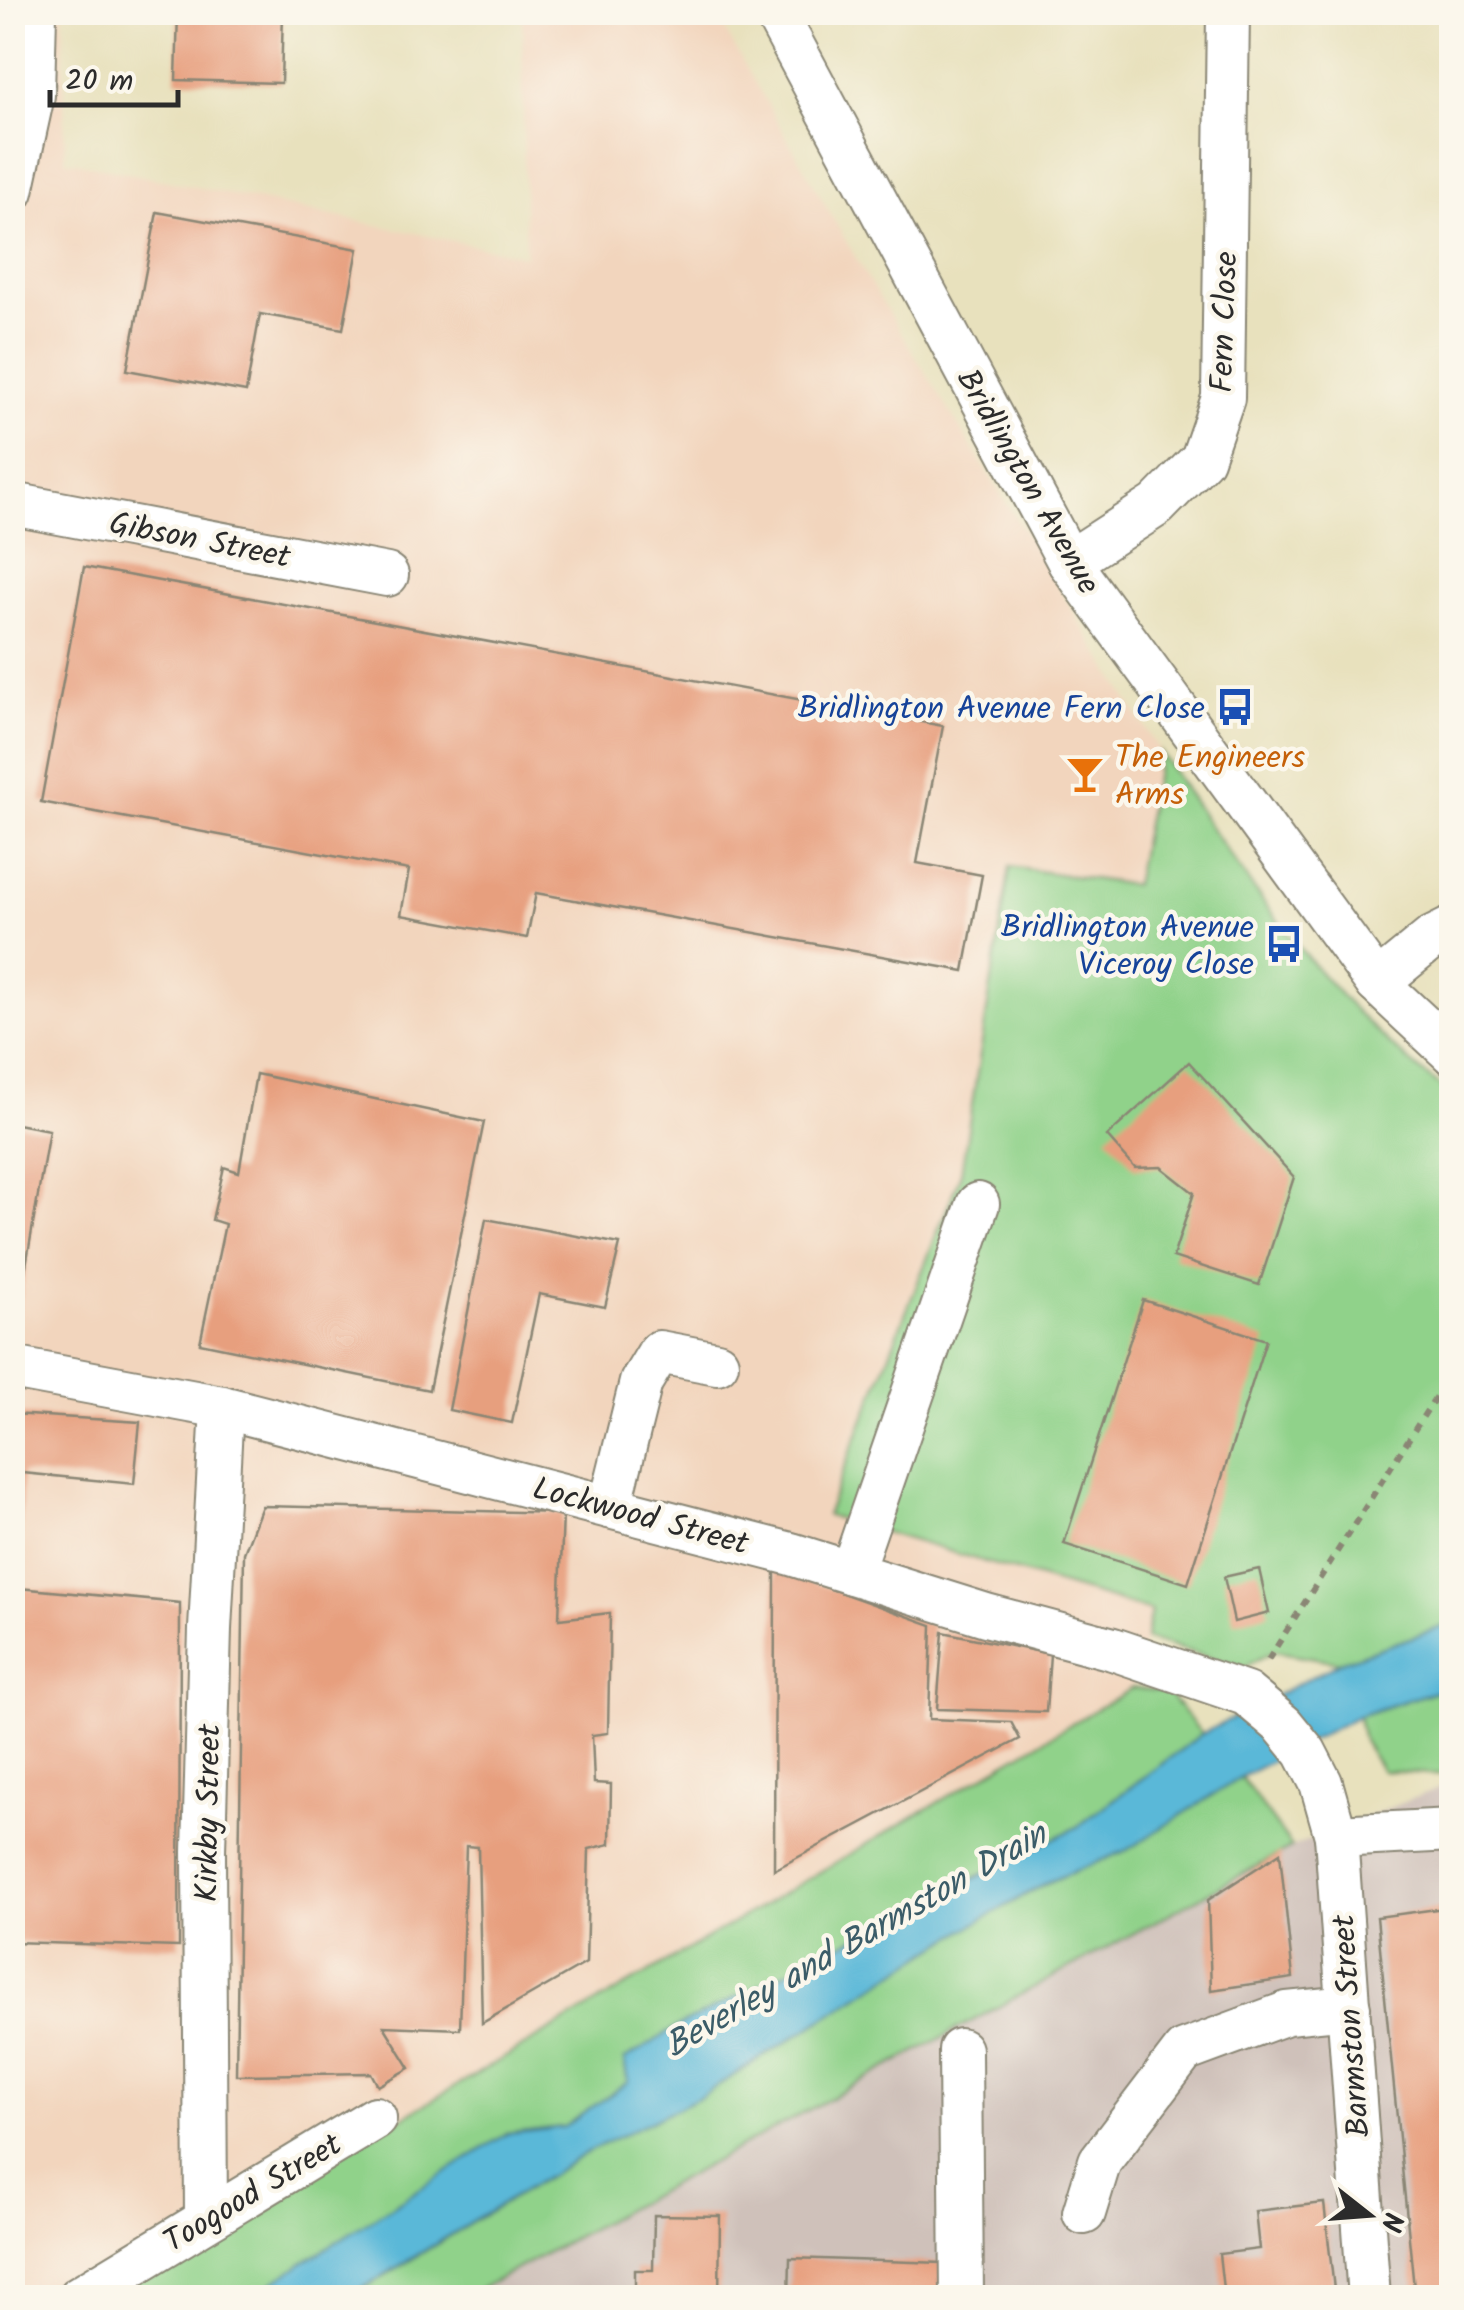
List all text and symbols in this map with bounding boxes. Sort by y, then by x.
scale bar [50,45,178,107]
text: 20 m [65,58,133,106]
street label: Fern Close [1198,251,1253,394]
street label: Bridlington Avenue [941,360,1112,605]
street label: Gibson Street [105,499,295,584]
place label: Bridlington Avenue Fern Close [798,684,1205,735]
bus stop icon: Bridlington Avenue Fern Close [1214,686,1256,728]
place label: The Engineers Arms [1115,733,1306,821]
bar icon: The Engineers Arms [1064,753,1106,795]
place label: Bridlington Avenue Viceroy Close [1001,903,1254,991]
bus stop icon: Bridlington Avenue Viceroy Close [1263,923,1305,965]
street label: Lockwood Street [527,1464,755,1571]
street label: Kirkby Street [182,1723,237,1902]
water label: Beverley and Barmston Drain [654,1808,1061,2074]
street label: Barmston Street [1319,1912,1386,2139]
street label: Toogood Street [154,2120,353,2268]
north arrow [1319,2165,1419,2265]
text: N [1366,2207,1415,2237]

